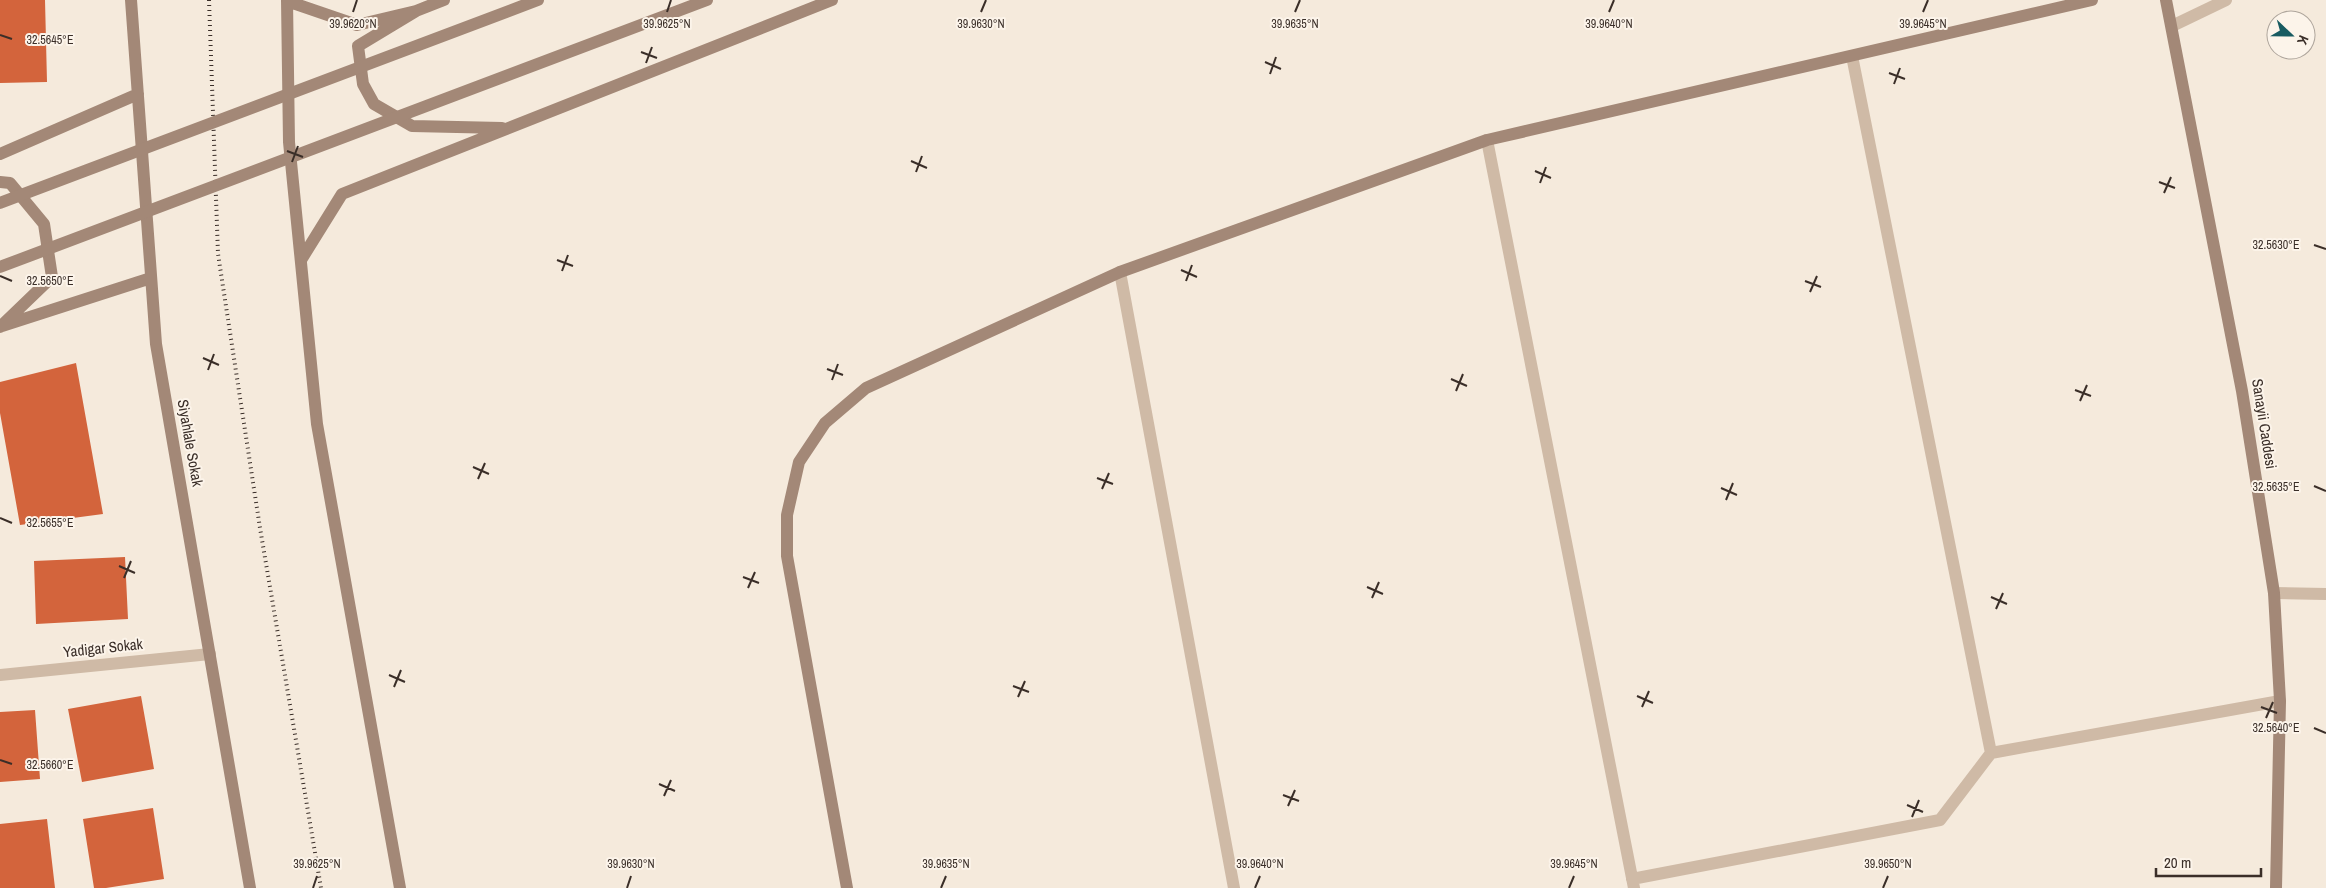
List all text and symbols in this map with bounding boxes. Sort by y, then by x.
north arrow [2266,10,2316,60]
text: 39.9620°N [329,16,377,32]
text: 39.9625°N [643,16,691,32]
text: 39.9630°N [957,16,1005,32]
text: 39.9635°N [1271,16,1319,32]
text: 39.9640°N [1585,16,1633,32]
text: 39.9645°N [1899,16,1947,32]
text: 32.5645°E [27,32,73,48]
text: K [2293,33,2313,48]
text: 32.5630°E [2253,237,2299,253]
text: 32.5650°E [27,273,73,289]
street label: Sanayii Caddesi [2247,377,2282,470]
street label: Siyahlale Sokak [172,398,209,489]
text: 32.5635°E [2253,479,2299,495]
text: 32.5655°E [27,515,73,531]
street label: Yadigar Sokak [62,633,145,662]
text: 32.5640°E [2253,720,2299,736]
text: 32.5660°E [27,757,73,773]
scale bar [2156,846,2261,878]
text: 20 m [2164,852,2191,873]
text: 39.9625°N [293,856,341,872]
text: 39.9630°N [607,856,655,872]
text: 39.9635°N [922,856,970,872]
text: 39.9640°N [1236,856,1284,872]
text: 39.9645°N [1550,856,1598,872]
text: 39.9650°N [1864,856,1912,872]

